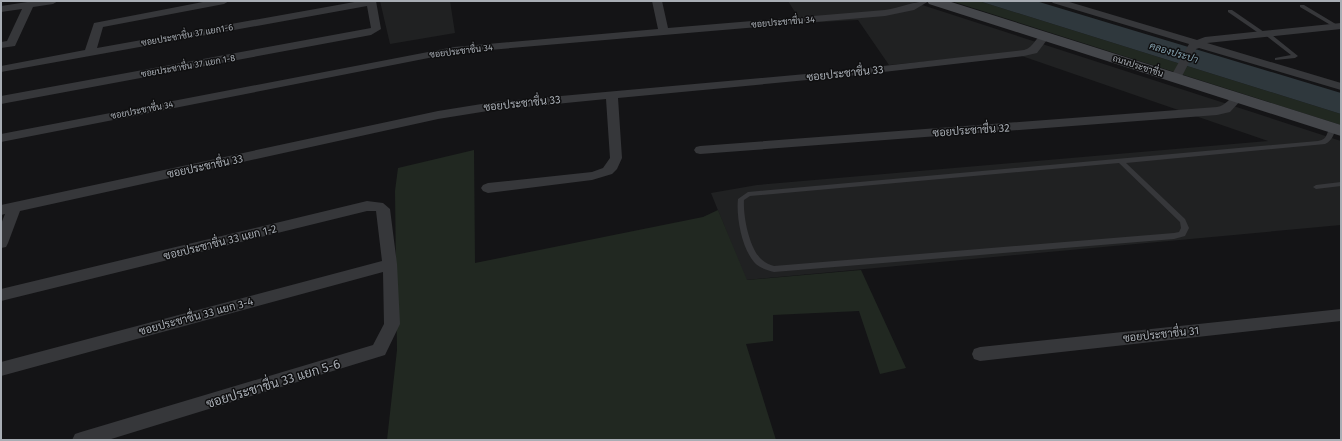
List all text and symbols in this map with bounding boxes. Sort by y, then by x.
street label: ซอยประชาชื่น 34 [751,10,815,30]
street label: ซอยประชาชื่น 37 แยก1-6 [140,18,234,48]
street label: ซอยประชาชื่น 34 [428,38,493,60]
water label: คลองประปา [1148,40,1200,66]
street label: ซอยประชาชื่น 37 แยก 1-8 [139,49,236,79]
street label: ถนนประชาชื่น [1111,49,1166,79]
street label: ซอยประชาชื่น 33 [805,58,884,84]
street label: ซอยประชาชื่น 33 [482,88,561,114]
street label: ซอยประชาชื่น 34 [109,95,174,121]
street label: ซอยประชาชื่น 32 [932,116,1010,140]
street label: ซอยประชาชื่น 33 [165,147,244,181]
street label: ซอยประชาชื่น 33 แยก 1-2 [161,217,278,263]
street label: ซอยประชาชื่น 33 แยก 3-4 [136,290,255,338]
street label: ซอยประชาชื่น 31 [1122,319,1200,345]
street label: ซอยประชาชื่น 33 แยก 5-6 [203,351,342,411]

